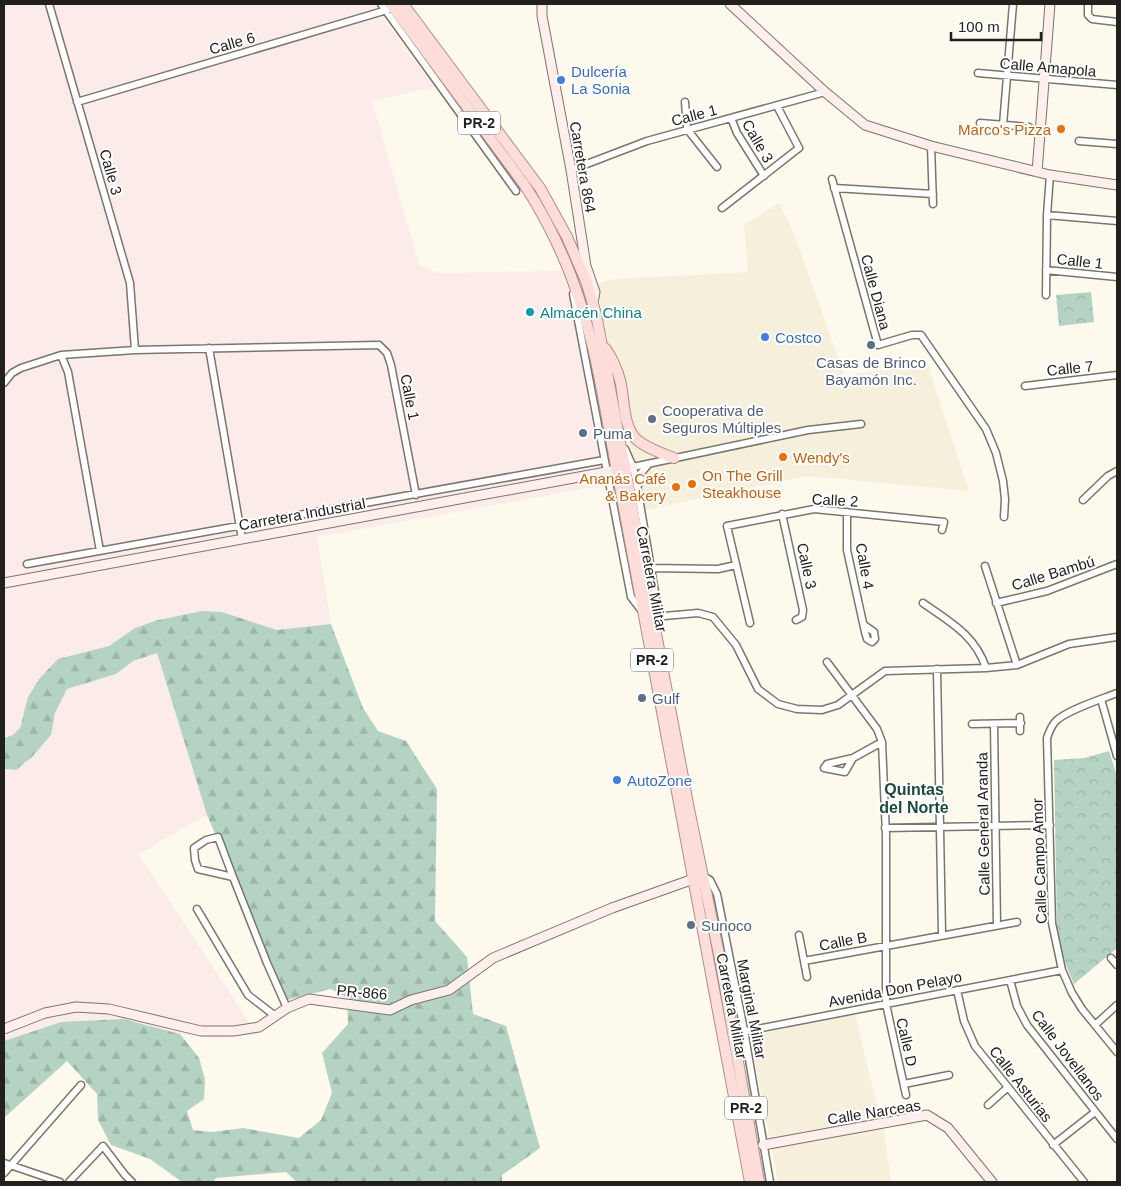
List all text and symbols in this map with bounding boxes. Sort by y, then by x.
scale bar [951,10,1041,42]
text: 100 m [958,18,1000,35]
street label: Calle 6 [207,28,257,58]
street label: Calle Amapola [999,54,1098,80]
place label: Dulcería La Sonia [571,63,631,97]
marker: Dulcería La Sonia [555,74,567,86]
street label: Calle 1 [669,101,719,129]
road number: PR-2 [458,112,500,134]
street label: Calle 3 [739,117,777,165]
street label: Carretera 864 [567,120,599,214]
place label: Marco's Pizza [958,121,1052,138]
marker: Marco's Pizza [1055,123,1067,135]
street label: Calle 3 [96,147,126,197]
street label: Calle 1 [1056,250,1104,272]
street label: Calle Diana [858,252,894,332]
place label: Almacén China [540,304,642,321]
marker: Almacén China [524,306,536,318]
place label: Costco [775,329,822,346]
marker: Costco [759,331,771,343]
marker: Casas de Brinco Bayamón Inc. [865,339,877,351]
place label: Casas de Brinco Bayamón Inc. [816,354,926,388]
street label: Calle 7 [1046,357,1094,379]
street label: Calle 1 [397,372,423,422]
place label: Cooperativa de Seguros Múltiples [662,402,781,436]
marker: Cooperativa de Seguros Múltiples [646,413,658,425]
place label: Puma [593,425,633,442]
marker: Puma [577,427,589,439]
place label: Wendy's [793,449,850,466]
marker: Wendy's [777,451,789,463]
place label: On The Grill Steakhouse [702,467,783,501]
place label: Ananás Café & Bakery [579,470,666,504]
marker: On The Grill Steakhouse [686,478,698,490]
marker: Ananás Café & Bakery [670,481,682,493]
street label: Calle 2 [811,490,859,510]
street label: Carretera Industrial [237,494,367,534]
street label: Carretera Militar [633,525,671,633]
street label: Calle 3 [794,541,820,591]
street label: Calle 4 [853,542,877,590]
street label: Calle Bambú [1009,552,1097,594]
road number: PR-2 [631,648,673,672]
place label: Gulf [652,690,680,707]
marker: Gulf [636,692,648,704]
street label: Calle General Aranda [973,752,993,896]
place label: AutoZone [627,772,692,789]
marker: AutoZone [611,774,623,786]
district label: Quintas del Norte [879,781,949,816]
street label: Calle Campo Amor [1028,798,1050,924]
place label: Sunoco [701,917,752,934]
marker: Sunoco [685,919,697,931]
street label: Calle B [818,928,868,954]
street label: Carretera Militar [713,952,751,1060]
street label: Marginal Militar [734,957,770,1061]
street label: Avenida Don Pelayo [827,968,963,1010]
street label: PR-866 [336,981,388,1003]
street label: Calle Jovellanos [1028,1006,1108,1104]
street label: Calle D [893,1016,921,1068]
street label: Calle Asturias [986,1043,1056,1125]
road number: PR-2 [725,1096,767,1120]
street label: Calle Narceas [826,1096,922,1128]

